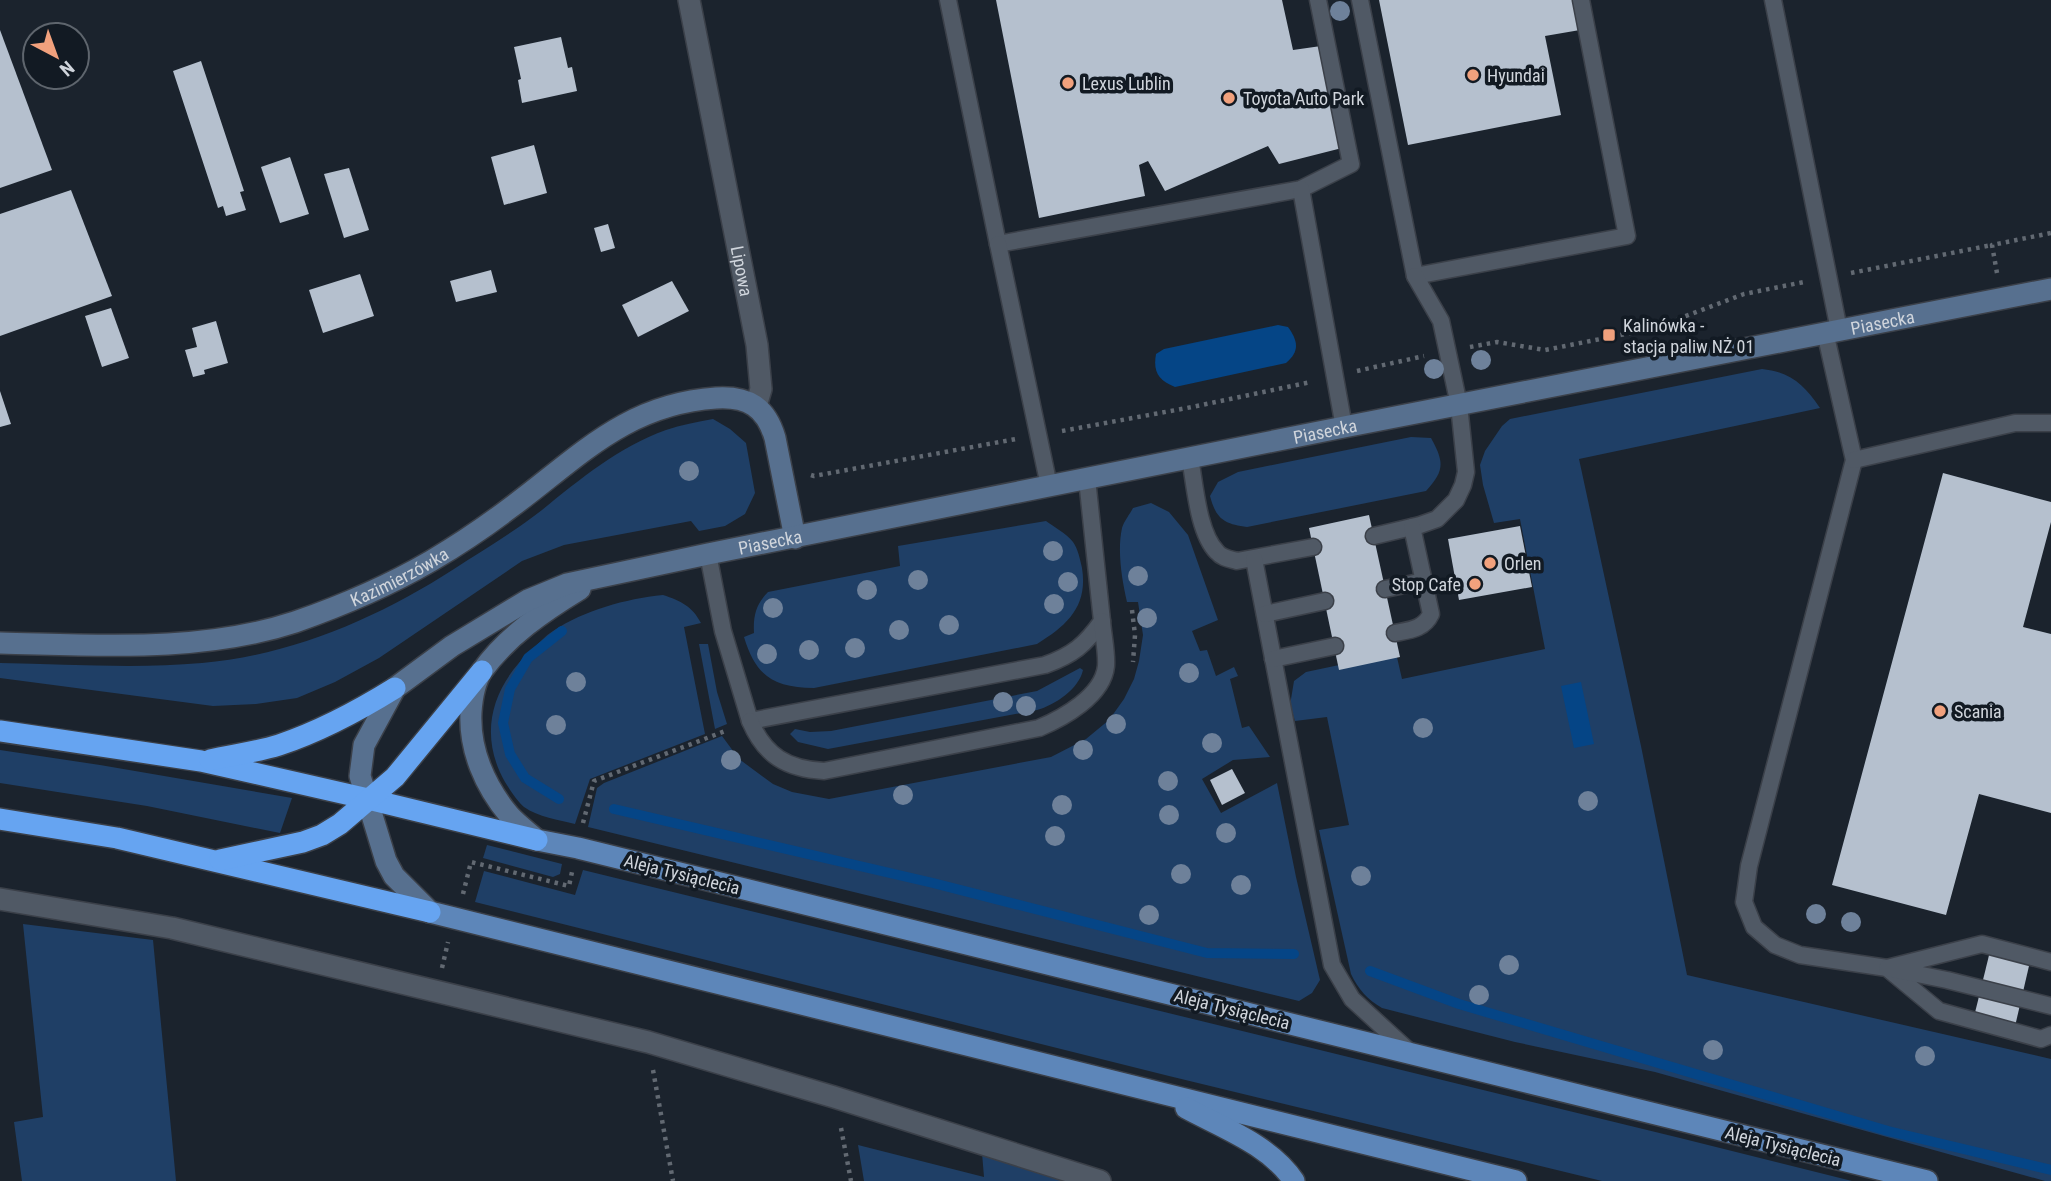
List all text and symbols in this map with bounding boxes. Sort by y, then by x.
north arrow [21,21,91,91]
text: N [55,56,79,81]
place label: Hyundai [1487,65,1545,86]
marker: Hyundai [1465,67,1481,83]
place label: Lexus Lublin [1082,73,1171,94]
marker: Lexus Lublin [1060,75,1076,91]
place label: Toyota Auto Park [1243,88,1364,109]
marker: Toyota Auto Park [1221,90,1237,106]
street label: Lipowa [727,244,758,298]
street label: Piasecka [1849,305,1916,338]
place label: Kalinówka - stacja paliw NŻ 01 [1623,315,1754,357]
marker: Kalinówka - stacja paliw NŻ 01 [1601,327,1617,343]
street label: Piasecka [1291,414,1359,447]
street label: Piasecka [736,525,804,558]
street label: Kazimierzówka [347,543,452,610]
place label: Orlen [1504,553,1542,574]
marker: Orlen [1482,555,1498,571]
place label: Stop Cafe [1392,574,1461,595]
marker: Stop Cafe [1467,576,1483,592]
place label: Scania [1954,701,2002,722]
marker: Scania [1932,703,1948,719]
street label: Aleja Tysiąclecia [622,849,742,899]
street label: Aleja Tysiąclecia [1172,984,1292,1034]
street label: Aleja Tysiąclecia [1723,1121,1843,1171]

